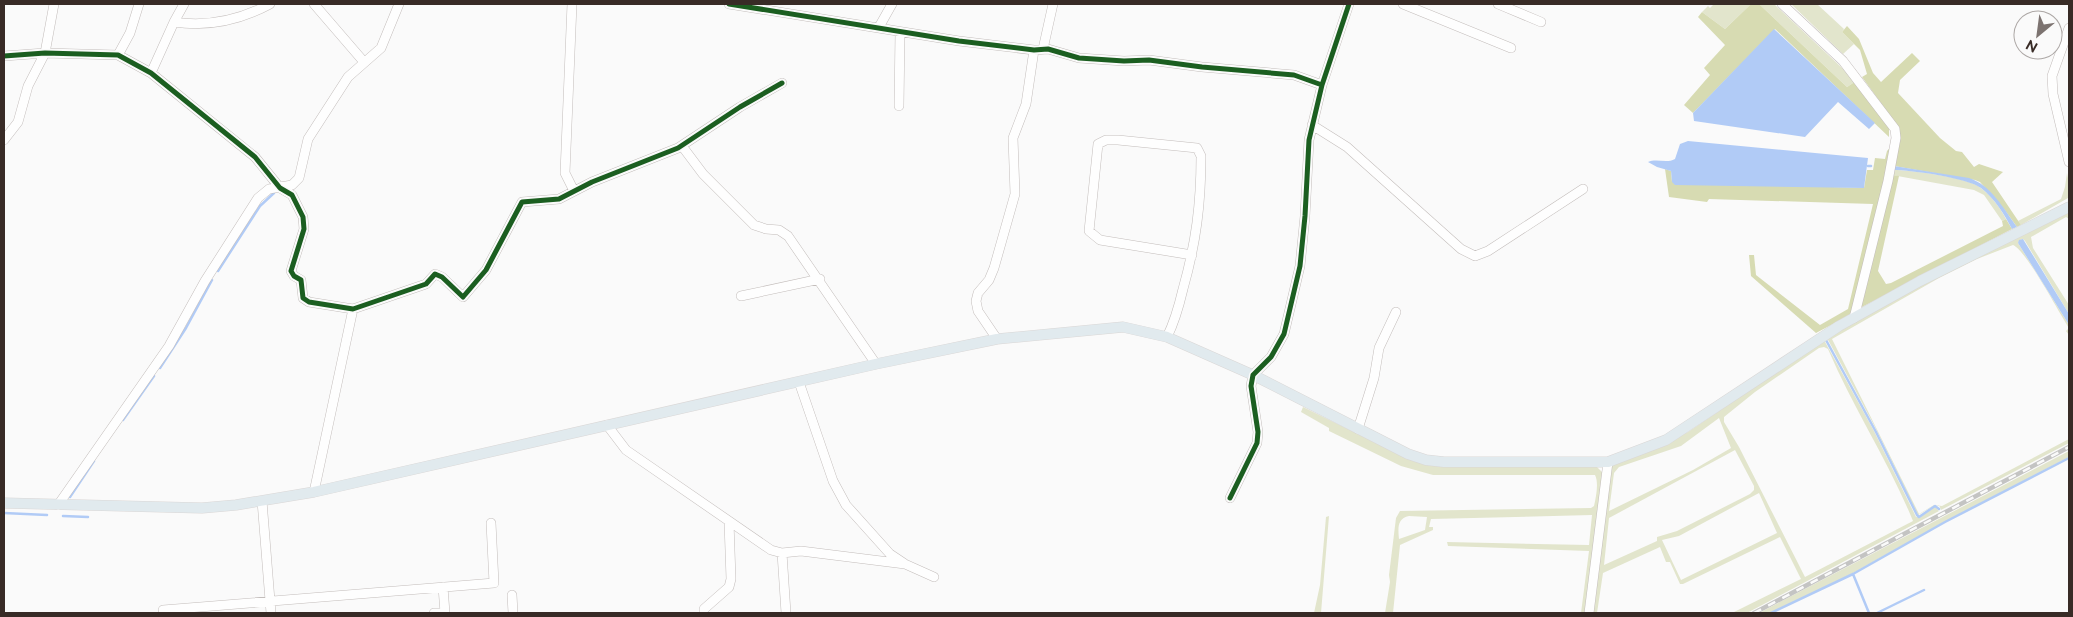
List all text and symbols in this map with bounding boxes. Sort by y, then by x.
north arrow [2013,10,2063,60]
text: N [2023,37,2040,56]

